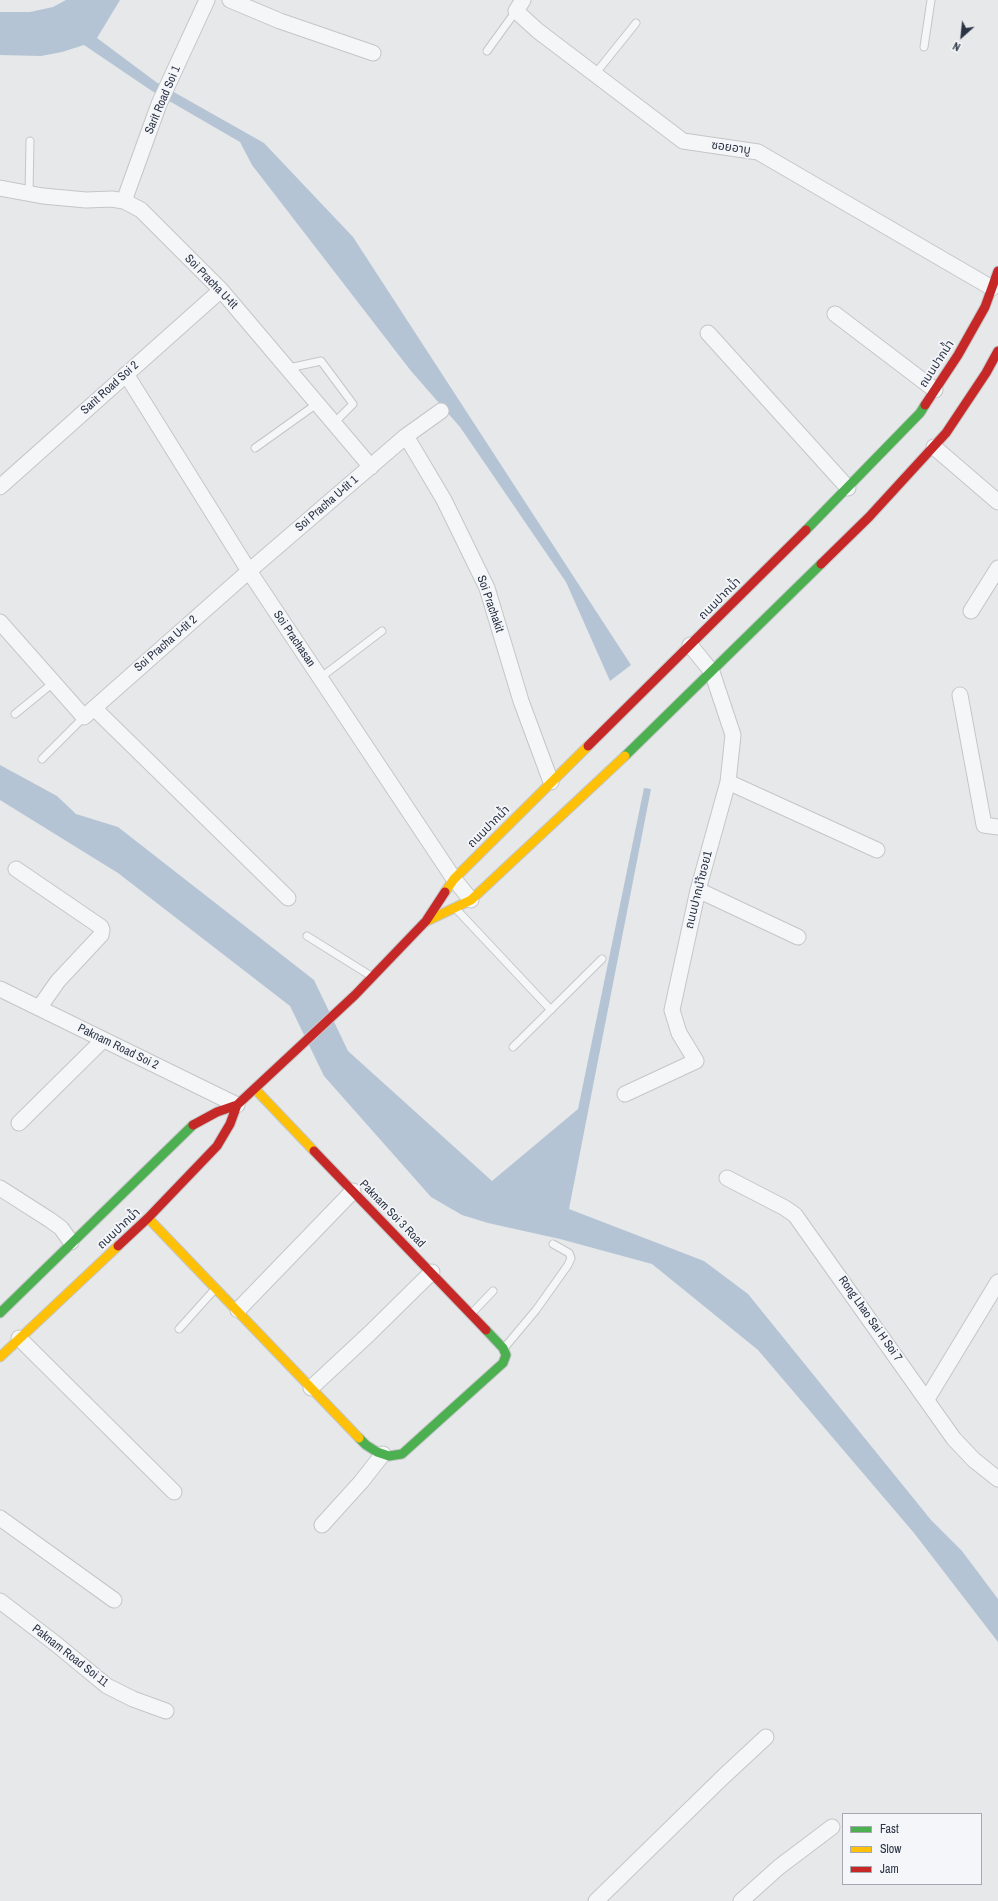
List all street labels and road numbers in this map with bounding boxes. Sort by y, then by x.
street label: Sarit Road Soi 1 [142,64,184,136]
street label: ซอยอาบู [710,138,752,158]
street label: Soi Pracha U-tit [182,252,240,312]
street label: ถนนปากน้ำ [916,338,958,390]
street label: Sarit Road Soi 2 [78,358,142,418]
street label: Soi Pracha U-tit 1 [293,473,361,535]
street label: Soi Prachakit [474,574,506,634]
street label: ถนนปากน้ำ [696,575,744,623]
street label: Soi Prachasan [270,608,318,670]
street label: Soi Pracha U-tit 2 [132,613,200,675]
street label: ถนนปากน้ำ [465,803,513,851]
street label: ถนนปากนำ้ซอย1 [682,850,716,930]
street label: Paknam Road Soi 2 [75,1021,161,1073]
street label: Paknam Soi 3 Road [356,1177,428,1251]
street label: ถนนปากน้ำ [95,1205,143,1253]
street label: Rong Lhao Sai H Soi 7 [835,1273,905,1365]
street label: Paknam Road Soi 11 [29,1622,111,1690]

